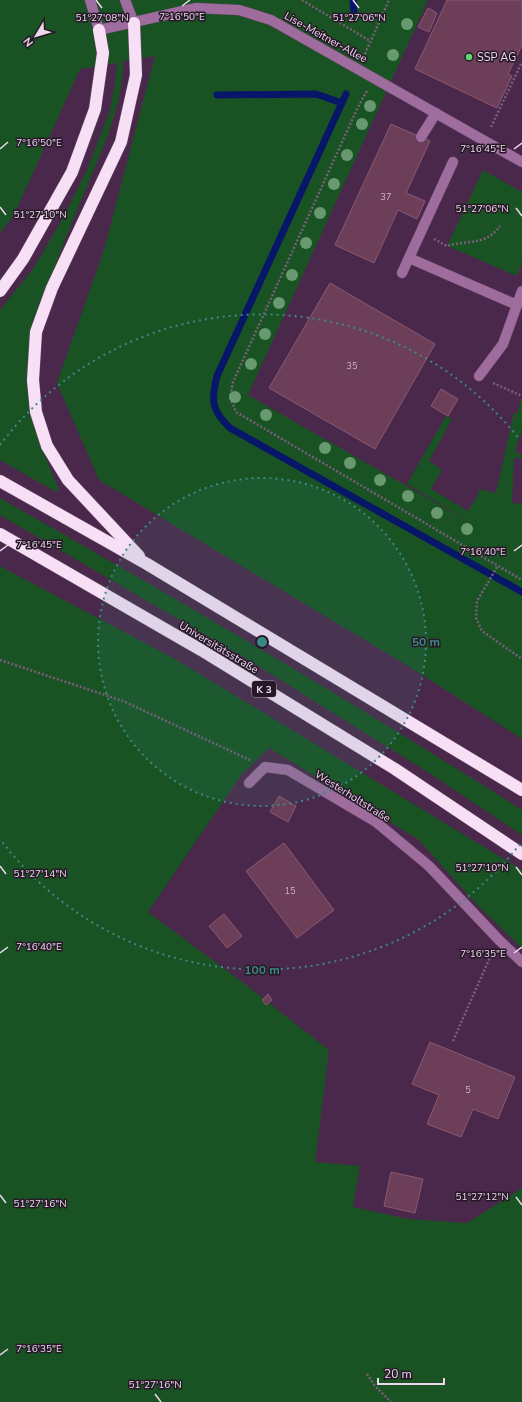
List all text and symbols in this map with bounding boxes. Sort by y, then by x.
street label: Lise-Meitner-Allee [282,8,370,66]
text: 7°16'50"E [159,10,205,24]
text: 51°27'08"N [75,11,129,25]
text: 51°27'06"N [332,11,386,25]
north arrow [16,16,56,56]
text: N [20,34,37,50]
place label: SSP AG [477,50,516,65]
marker: SSP AG [464,52,474,62]
text: 7°16'50"E [16,136,62,150]
text: 7°16'45"E [460,142,506,156]
house number: 37 [381,191,391,203]
text: 51°27'06"N [455,202,509,216]
text: 51°27'10"N [13,208,67,222]
house number: 35 [347,360,357,372]
text: 7°16'45"E [16,538,62,552]
text: 7°16'40"E [460,545,506,559]
street label: Universitätsstraße [176,618,261,677]
text: 50 m [412,634,440,650]
centre of rings [255,635,269,649]
road number: K 3 [252,681,276,697]
street label: Westerholtstraße [312,767,394,826]
text: 51°27'10"N [455,861,509,875]
text: 51°27'14"N [13,867,67,881]
house number: 15 [285,885,295,897]
text: 7°16'40"E [16,940,62,954]
text: 7°16'35"E [460,947,506,961]
text: 100 m [244,962,280,978]
house number: 5 [465,1084,471,1096]
text: 51°27'12"N [455,1190,509,1204]
text: 51°27'16"N [13,1197,67,1211]
text: 7°16'35"E [16,1342,62,1356]
scale bar [378,1360,444,1386]
text: 20 m [384,1366,412,1382]
text: 51°27'16"N [128,1378,182,1392]

